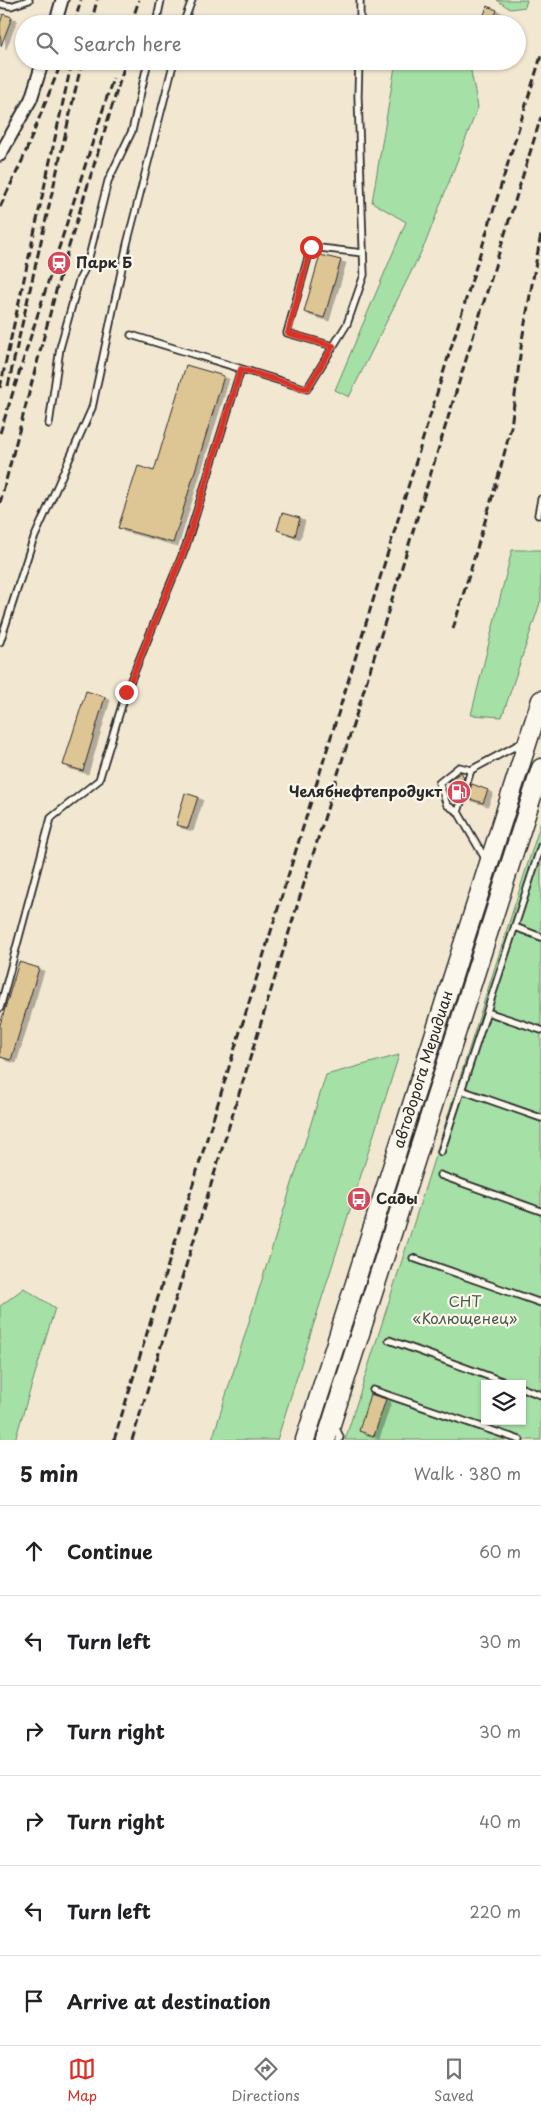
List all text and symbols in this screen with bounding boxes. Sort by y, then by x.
search box [15,15,526,70]
icon: search [33,29,61,57]
text: Search here [73,29,182,57]
route start [300,236,323,259]
station icon: Парк Б [46,250,72,276]
place label: Парк Б [76,250,132,273]
route end [115,681,138,704]
place label: Челябнефтепродукт [289,779,443,802]
fuel station icon: Челябнефтепродукт [446,779,472,805]
street label: автодорога Меридиан [386,987,458,1151]
bus stop icon: Сады [346,1186,372,1212]
place label: Сады [376,1186,418,1209]
park label: СНТ «Колющенец» [413,1289,518,1329]
map controls [481,1380,526,1425]
button: layers [481,1380,526,1425]
text: 5 min [20,1457,78,1489]
text: Walk · 380 m [414,1461,521,1485]
icon: ahead [20,1537,48,1565]
text: Continue [67,1537,153,1565]
text: 60 m [479,1539,521,1563]
icon: left [20,1627,48,1655]
text: Turn left [67,1627,151,1655]
text: 30 m [479,1629,521,1653]
icon: right [20,1717,48,1745]
text: Turn right [67,1717,165,1745]
text: 30 m [479,1719,521,1743]
icon: right [20,1807,48,1835]
text: Turn right [67,1807,165,1835]
text: 40 m [479,1809,521,1833]
icon: left [20,1897,48,1925]
text: Turn left [67,1897,151,1925]
text: 220 m [470,1899,521,1923]
icon: arrive [20,1987,48,2015]
text: Arrive at destination [67,1987,271,2015]
tab: Map [67,2055,97,2106]
tab: Directions [232,2055,300,2106]
tab: Saved [434,2055,474,2106]

